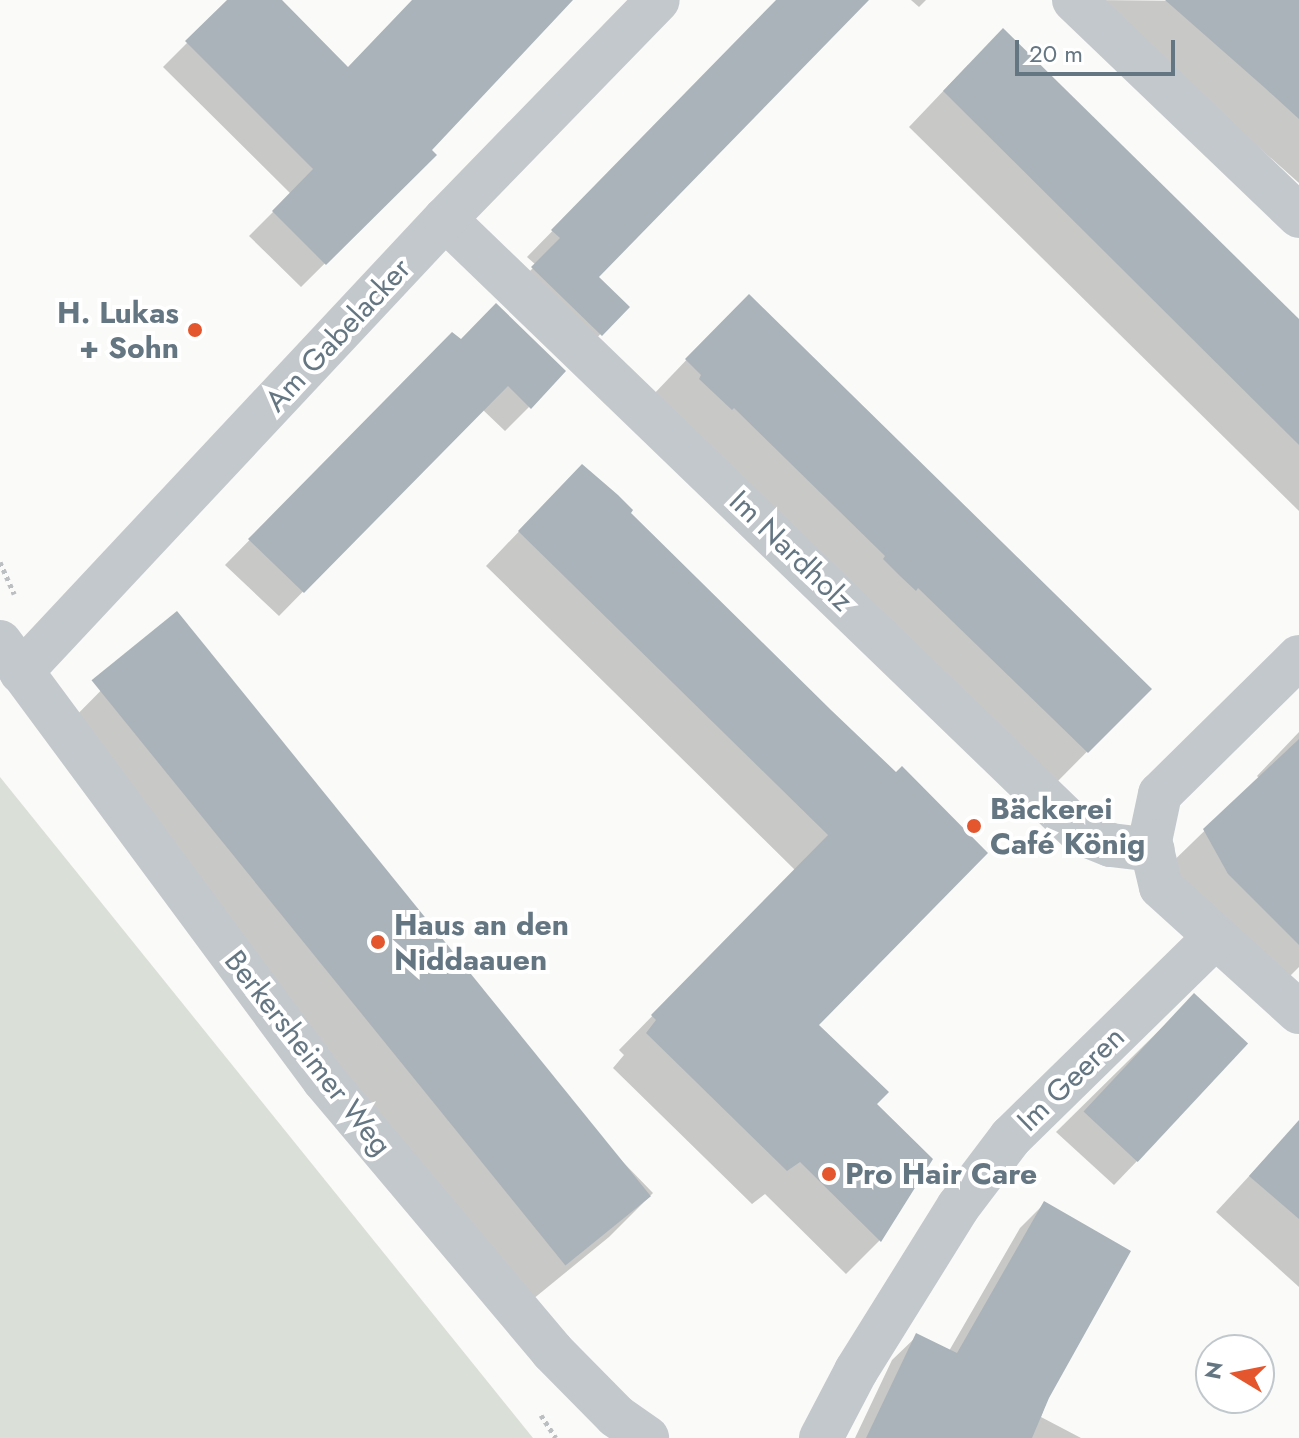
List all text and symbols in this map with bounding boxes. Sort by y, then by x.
scale bar [1019,24,1179,74]
text: 20 m [1029,36,1083,71]
street label: Am Gabelacker [258,251,418,419]
place label: H. Lukas + Sohn [57,295,179,366]
marker: H. Lukas + Sohn [186,321,204,339]
street label: Im Nardholz [722,483,860,619]
place label: Bäckerei Café König [990,791,1145,862]
marker: Bäckerei Café König [965,817,983,835]
place label: Haus an den Niddaauen [394,907,569,978]
marker: Haus an den Niddaauen [369,933,387,951]
street label: Berkersheimer Weg [217,943,399,1163]
street label: Im Geeren [1010,1019,1132,1139]
place label: Pro Hair Care [845,1156,1037,1192]
marker: Pro Hair Care [820,1165,838,1183]
north arrow [1195,1334,1275,1414]
text: N [1196,1359,1231,1382]

